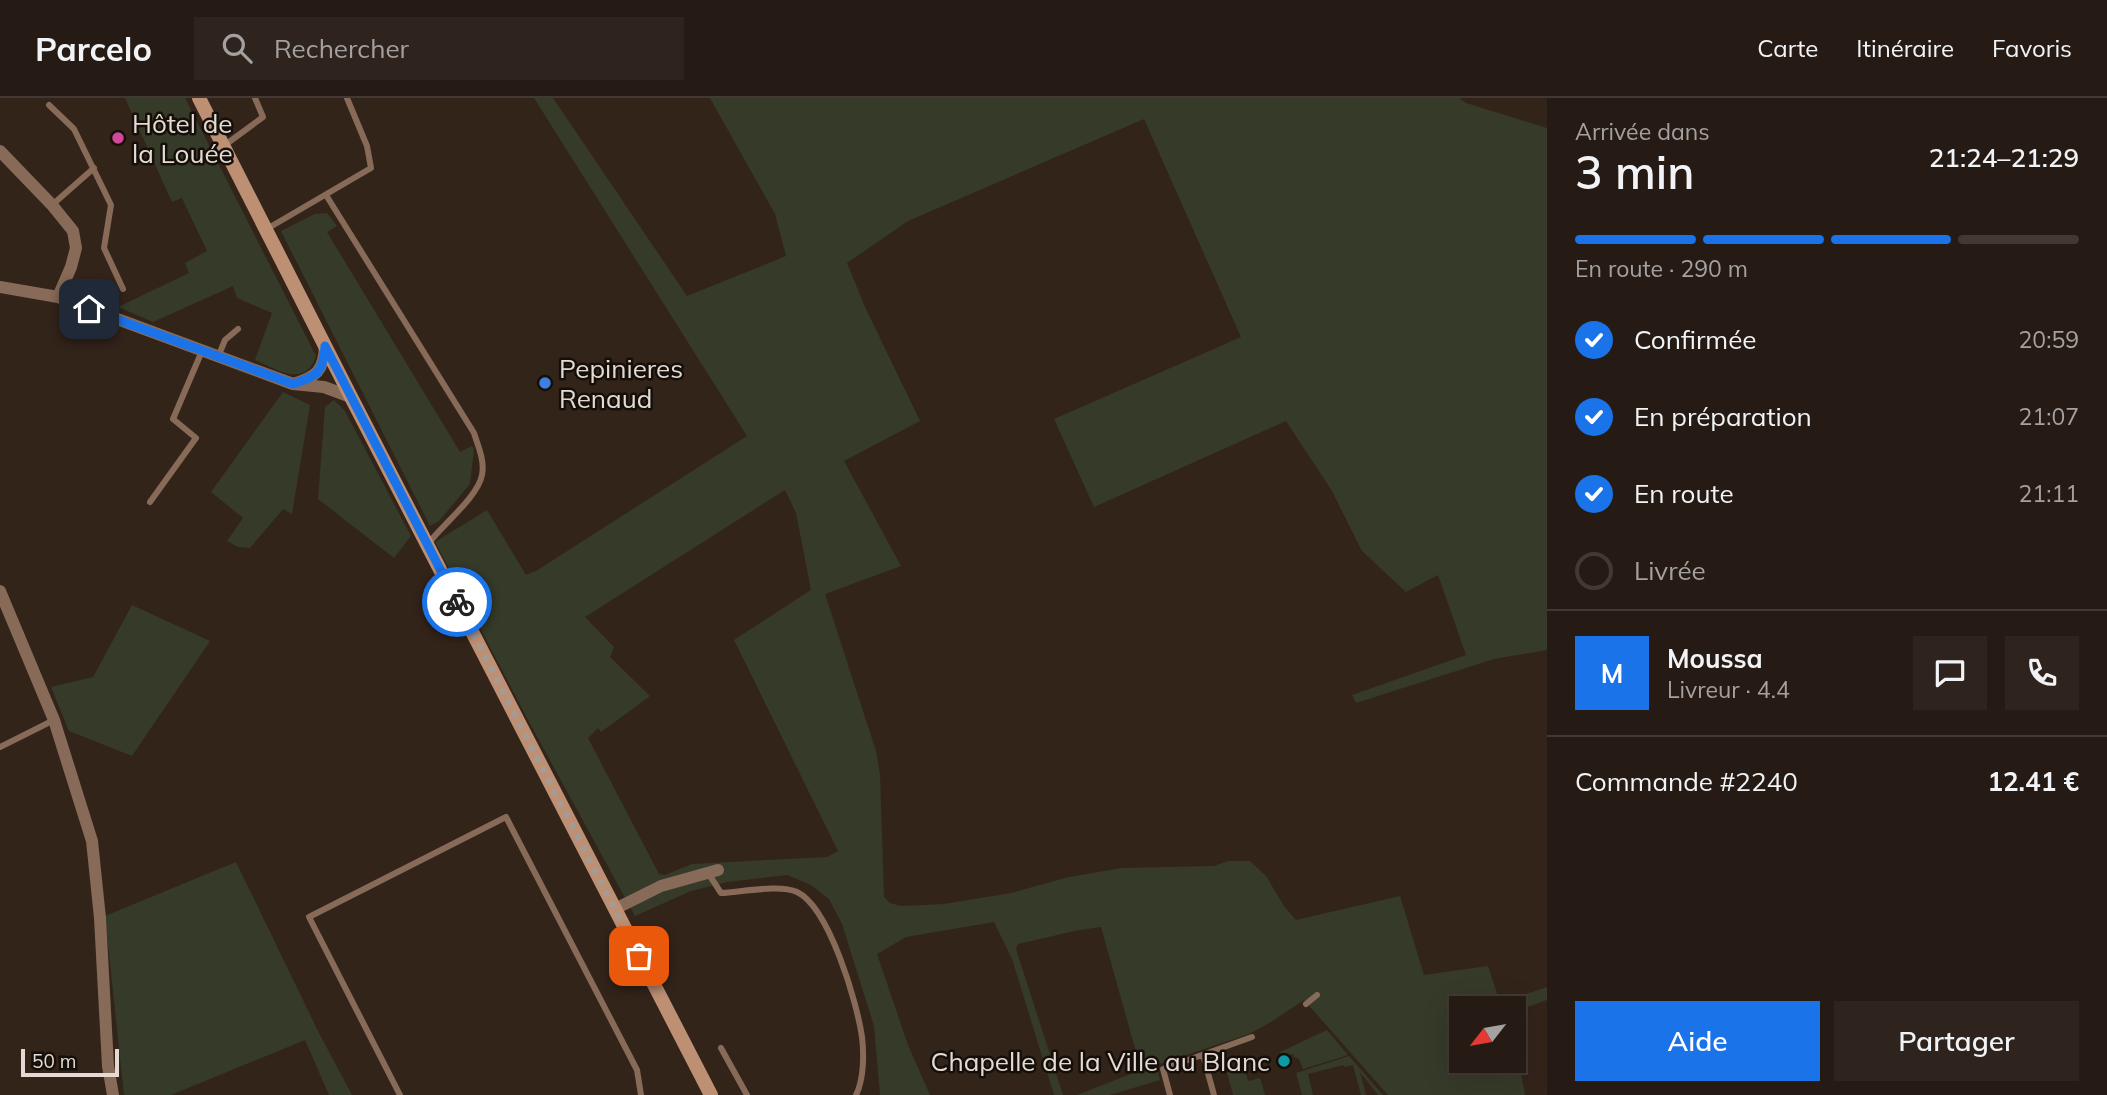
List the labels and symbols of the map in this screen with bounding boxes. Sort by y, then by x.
place label: Hôtel de la Louée [132,107,233,170]
marker: Hôtel de la Louée [110,130,126,146]
pin [59,279,119,339]
place label: Pepinieres Renaud [559,352,683,415]
marker: Pepinieres Renaud [537,375,553,391]
courier [422,567,492,637]
pin [609,926,669,986]
north arrow [1449,996,1526,1073]
place label: Chapelle de la Ville au Blanc [931,1045,1270,1078]
scale bar [21,1046,119,1078]
marker: Chapelle de la Ville au Blanc [1276,1053,1292,1069]

